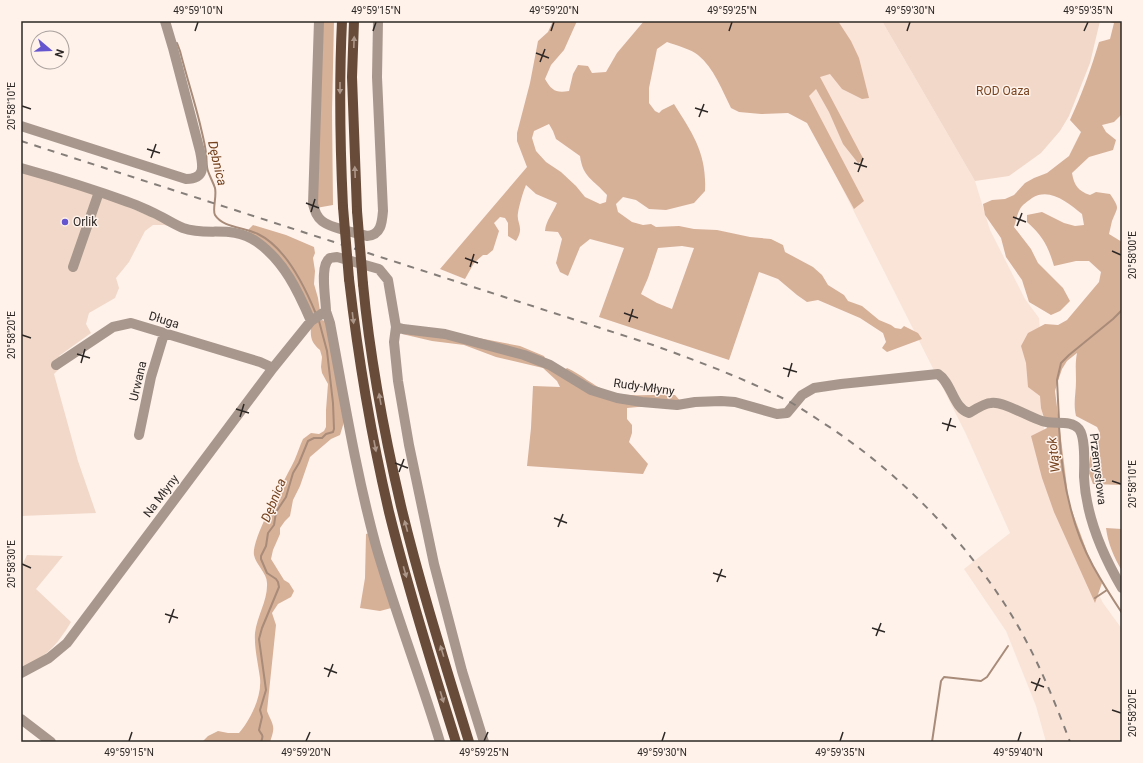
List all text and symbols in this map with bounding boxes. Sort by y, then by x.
text: 49°59'10"N [173,5,223,16]
text: 49°59'15"N [351,5,401,16]
text: 49°59'20"N [529,5,579,16]
text: 49°59'25"N [707,5,757,16]
text: 49°59'30"N [885,5,935,16]
text: 49°59'35"N [1063,5,1113,16]
north arrow [30,30,70,70]
one-way arrow [350,36,357,48]
text: N [51,47,66,59]
text: 20°58'10"E [6,82,17,130]
one-way arrow [337,82,343,95]
park label: ROD Oaza [976,84,1030,98]
water label: Dębnica [205,139,230,187]
one-way arrow [352,165,358,178]
place label: Orlik [73,215,98,229]
marker: Orlik [60,217,70,227]
text: 20°58'00"E [1127,231,1138,279]
street label: Długa [147,309,181,331]
text: 20°58'20"E [6,311,17,359]
one-way arrow [350,312,356,324]
street label: Urwana [127,360,149,402]
street label: Rudy-Młyny [613,376,676,398]
one-way arrow [376,393,382,405]
street label: Przemysłowa [1087,432,1109,506]
water label: Wątok [1044,436,1063,473]
one-way arrow [372,440,378,452]
text: 20°58'10"E [1127,460,1138,508]
street label: Na Młyny [140,472,182,520]
water label: Dębnica [258,476,289,524]
one-way arrow [403,520,409,532]
text: 20°58'30"E [6,540,17,588]
one-way arrow [402,566,408,578]
one-way arrow [439,645,445,657]
text: 20°58'20"E [1127,689,1138,737]
one-way arrow [439,691,445,703]
text: 49°59'15"N [104,747,154,758]
text: 49°59'20"N [281,747,331,758]
text: 49°59'25"N [459,747,509,758]
text: 49°59'30"N [637,747,687,758]
text: 49°59'35"N [815,747,865,758]
text: 49°59'40"N [993,747,1043,758]

